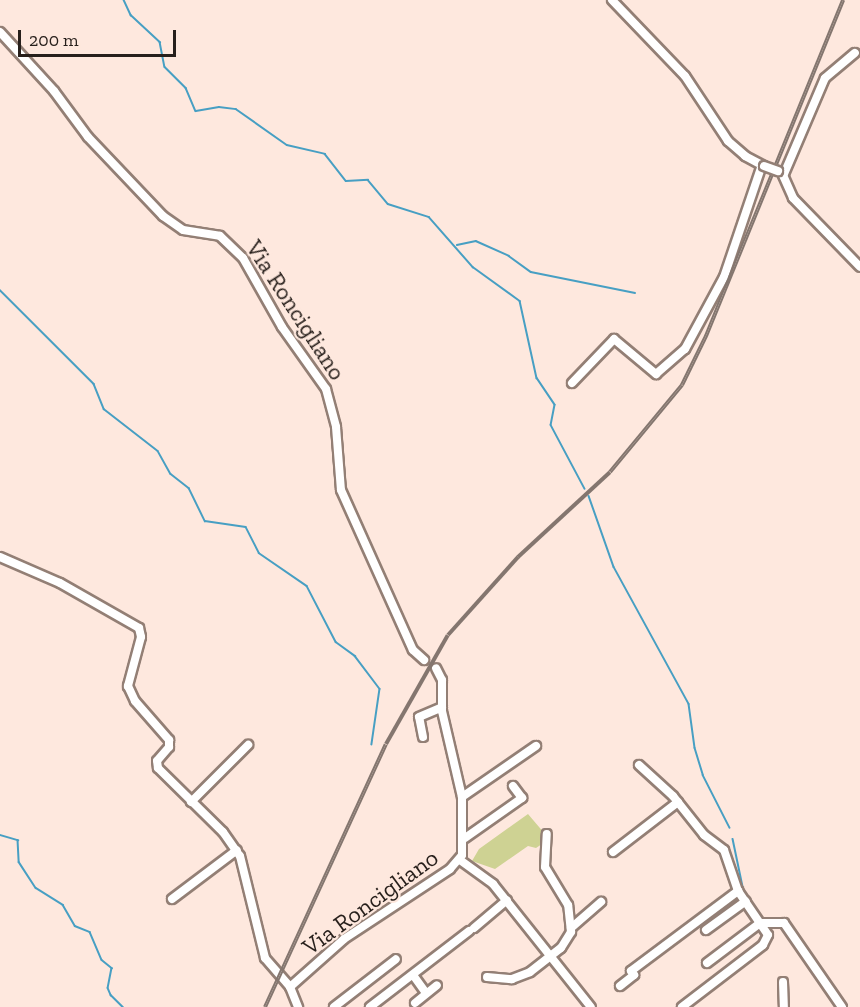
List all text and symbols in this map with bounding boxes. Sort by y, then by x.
scale bar [21,18,178,56]
text: 200 m [29,29,79,51]
street label: Via Roncigliano [240,235,352,385]
street label: Via Roncigliano [296,843,444,961]

